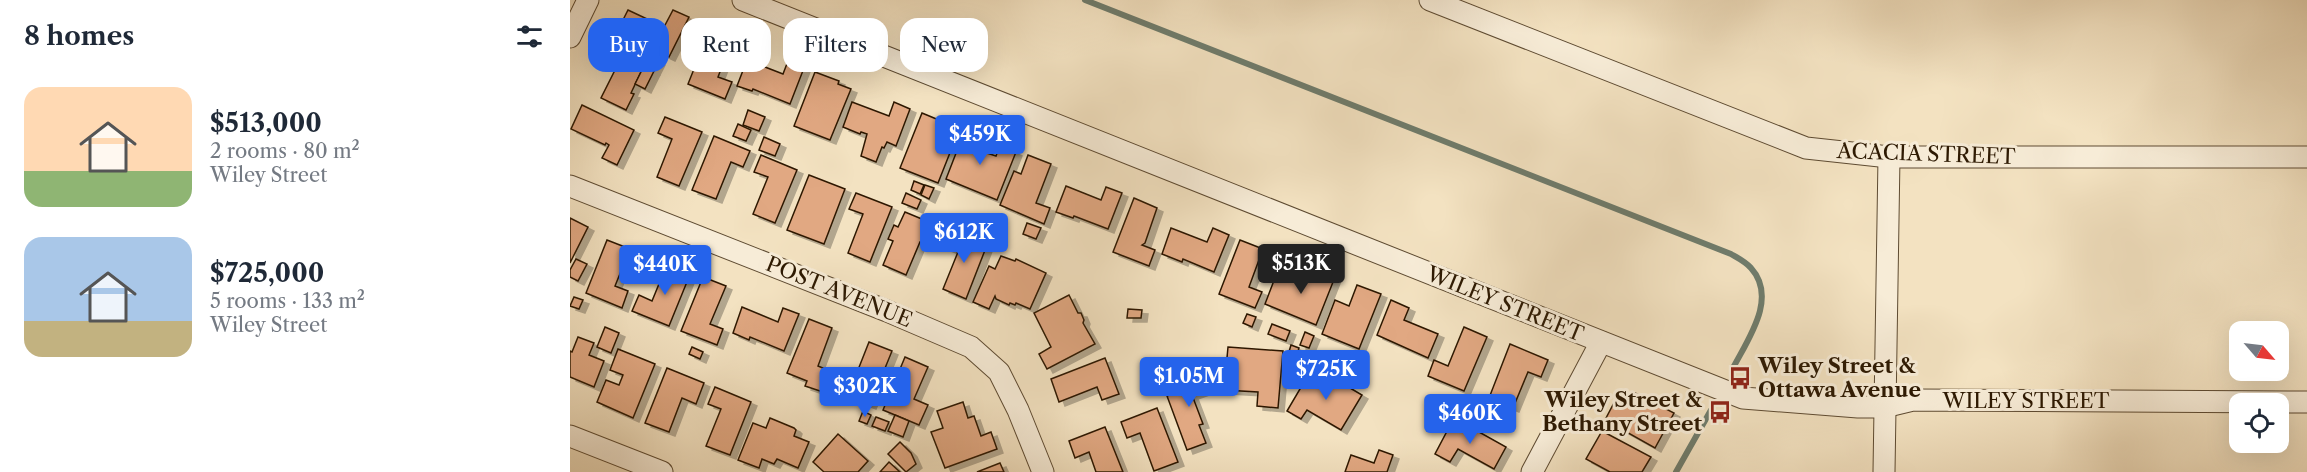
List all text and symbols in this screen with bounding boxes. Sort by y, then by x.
chip: Buy [588,18,669,72]
chip: Rent [681,18,771,72]
chip: Filters [783,18,888,72]
chip: New [900,18,988,72]
text: 8 homes [24,20,134,52]
icon: filters [513,20,546,53]
text: $513,000 [210,107,322,139]
icon: home [72,111,144,183]
pin: $459K [938,115,1022,166]
text: $459K [949,122,1011,146]
street label: ACACIA STREET [1835,138,2016,169]
text: 2 rooms · 80 m² [210,139,360,163]
text: Wiley Street [210,163,327,187]
pin: $612K [922,213,1006,264]
text: $612K [934,220,994,244]
pin: $513K [1259,244,1343,295]
pin: $440K [623,245,707,296]
street label: POST AVENUE [762,251,916,332]
text: $513K [1272,251,1330,275]
text: $440K [633,252,697,276]
text: $725,000 [210,257,324,289]
street label: WILEY STREET [1422,260,1588,347]
icon: home [72,261,144,333]
text: 5 rooms · 133 m² [210,289,365,313]
text: Wiley Street [210,313,327,337]
north arrow [2229,321,2289,381]
map controls [2229,321,2289,453]
pin: $725K [1284,350,1368,401]
place label: Wiley Street & Ottawa Avenue [1757,353,1921,402]
pin: $1.05M [1140,357,1238,408]
text: $725K [1296,357,1356,381]
text: $1.05M [1154,364,1224,388]
bus stop icon: Wiley Street & Ottawa Avenue [1727,365,1753,391]
pin: $302K [823,367,907,418]
text: $302K [834,374,897,398]
place label: Wiley Street & Bethany Street [1542,387,1703,436]
street label: WILEY STREET [1941,388,2110,413]
button: locate [2229,393,2289,453]
pin: $460K [1428,394,1512,445]
bus stop icon: Wiley Street & Bethany Street [1707,399,1733,425]
text: $460K [1438,401,1502,425]

